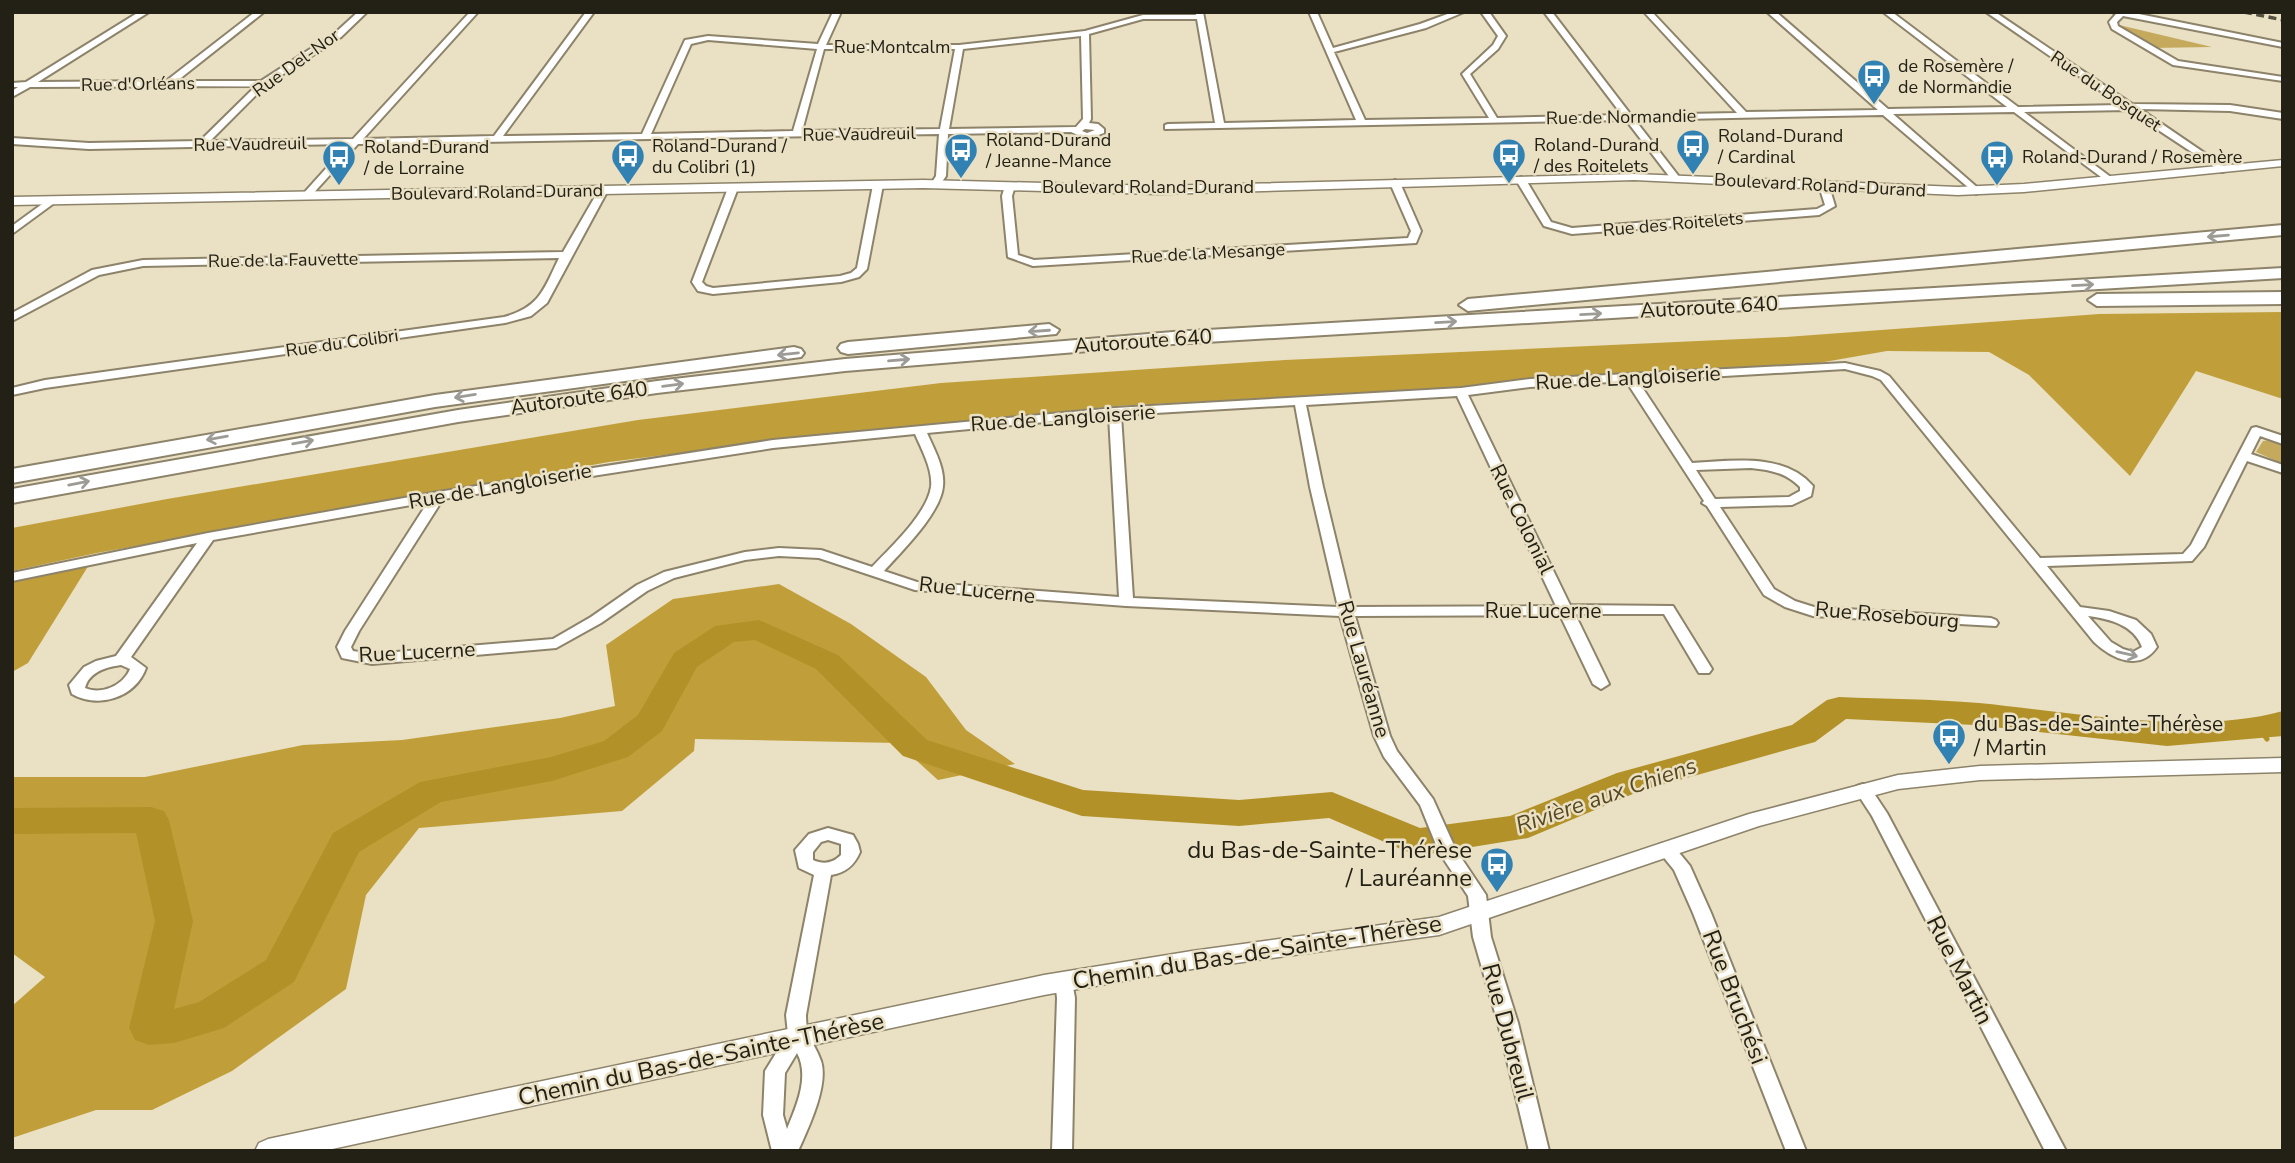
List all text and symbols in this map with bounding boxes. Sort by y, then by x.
street label: Rue Del-Nor [248,23,345,103]
street label: Rue Montcalm [834,35,950,59]
street label: Rue du Bosquet [2046,45,2167,137]
place label: de Rosemère / de Normandie [1898,54,2014,99]
bus stop icon: de Rosemère / de Normandie [1855,57,1893,106]
street label: Rue d'Orléans [81,71,195,97]
street label: Rue de Normandie [1546,104,1696,130]
street label: Rue Vaudreuil [802,121,917,147]
place label: Roland-Durand / Cardinal [1717,124,1843,169]
bus stop icon: Roland-Durand / Cardinal [1674,127,1712,176]
place label: Roland-Durand / Jeanne-Mance [985,128,1111,173]
street label: Rue Vaudreuil [193,131,308,157]
bus stop icon: Roland-Durand / Jeanne-Mance [942,131,980,180]
place label: Roland-Durand / des Roitelets [1533,133,1659,178]
place label: Roland-Durand / du Colibri (1) [652,134,788,179]
place label: Roland-Durand / de Lorraine [363,135,489,180]
bus stop icon: Roland-Durand / des Roitelets [1490,136,1528,185]
bus stop icon: Roland-Durand / du Colibri (1) [609,137,647,186]
bus stop icon: Roland-Durand / de Lorraine [320,138,358,187]
bus stop icon: Roland-Durand / Rosemère [1978,138,2016,187]
place label: Roland-Durand / Rosemère [2022,145,2242,169]
street label: Boulevard Roland-Durand [1713,167,1927,203]
street label: Boulevard Roland-Durand [1042,175,1254,199]
street label: Boulevard Roland-Durand [391,178,603,206]
street label: Rue des Roitelets [1602,206,1744,242]
one-way arrow [2207,230,2230,243]
street label: Rue de la Mesange [1130,237,1286,269]
street label: Rue de la Fauvette [208,247,358,273]
one-way arrow [2071,278,2094,291]
street label: Autoroute 640 [1639,289,1779,325]
one-way arrow [1579,307,1602,320]
one-way arrow [1434,315,1457,328]
street label: Autoroute 640 [1073,322,1213,360]
street label: Rue du Colibri [284,323,400,363]
one-way arrow [1028,325,1051,338]
one-way arrow [777,348,800,361]
one-way arrow [887,353,910,366]
street label: Rue de Langloiserie [1535,359,1721,397]
street label: Autoroute 640 [508,375,650,421]
one-way arrow [661,378,684,391]
one-way arrow [455,390,477,403]
street label: Rue de Langloiserie [970,398,1156,438]
one-way arrow [206,432,229,445]
one-way arrow [291,435,314,448]
street label: Rue de Langloiserie [406,456,594,516]
street label: Rue Colonial [1483,459,1561,580]
one-way arrow [67,476,90,489]
street label: Rue Lucerne [918,570,1036,610]
street label: Rue Rosebourg [1814,595,1960,635]
street label: Rue Lauréanne [1331,597,1397,741]
street label: Rue Lucerne [1485,597,1601,625]
street label: Rue Lucerne [358,635,476,669]
one-way arrow [2115,648,2138,662]
place label: du Bas-de-Sainte-Thérèse / Martin [1973,710,2223,762]
bus stop icon: du Bas-de-Sainte-Thérèse / Martin [1930,717,1968,766]
water label: Rivière aux Chiens [1511,750,1701,841]
place label: du Bas-de-Sainte-Thérèse / Lauréanne [1187,834,1472,894]
bus stop icon: du Bas-de-Sainte-Thérèse / Lauréanne [1478,845,1516,894]
street label: Chemin du Bas-de-Sainte-Thérèse [1070,907,1444,997]
street label: Rue Martin [1919,910,2001,1030]
street label: Rue Bruchési [1695,925,1775,1069]
street label: Rue Dubreuil [1474,960,1542,1104]
street label: Chemin du Bas-de-Sainte-Thérèse [515,1005,887,1113]

